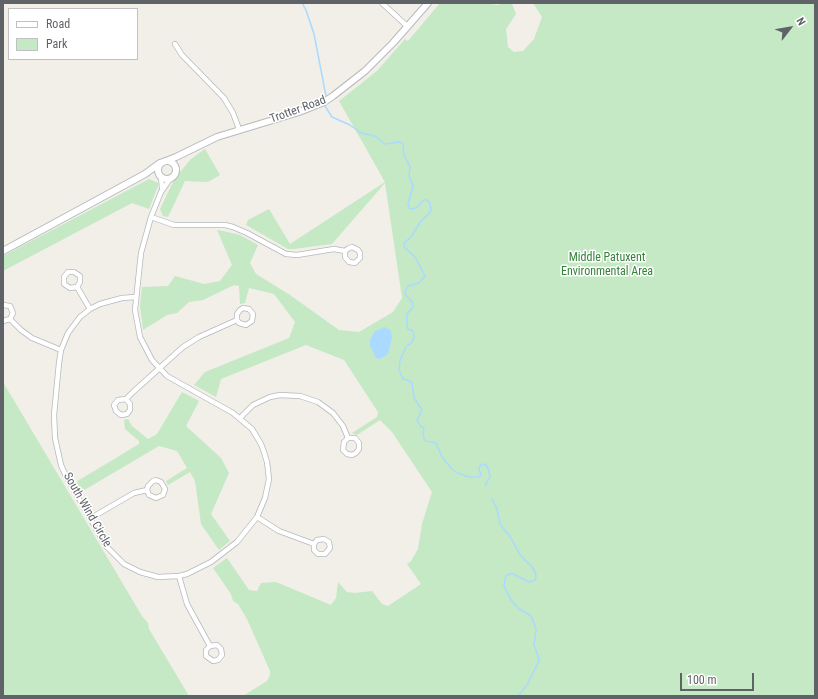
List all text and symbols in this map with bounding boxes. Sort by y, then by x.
legend [8,8,138,60]
north arrow [770,8,810,48]
text: N [793,15,808,28]
text: Road [46,17,70,31]
text: Park [46,37,67,51]
street label: Trotter Road [268,93,328,127]
park label: Middle Patuxent Environmental Area [561,251,653,279]
street label: South Wind Circle [60,470,114,550]
scale bar [682,665,756,691]
text: 100 m [687,673,717,687]

